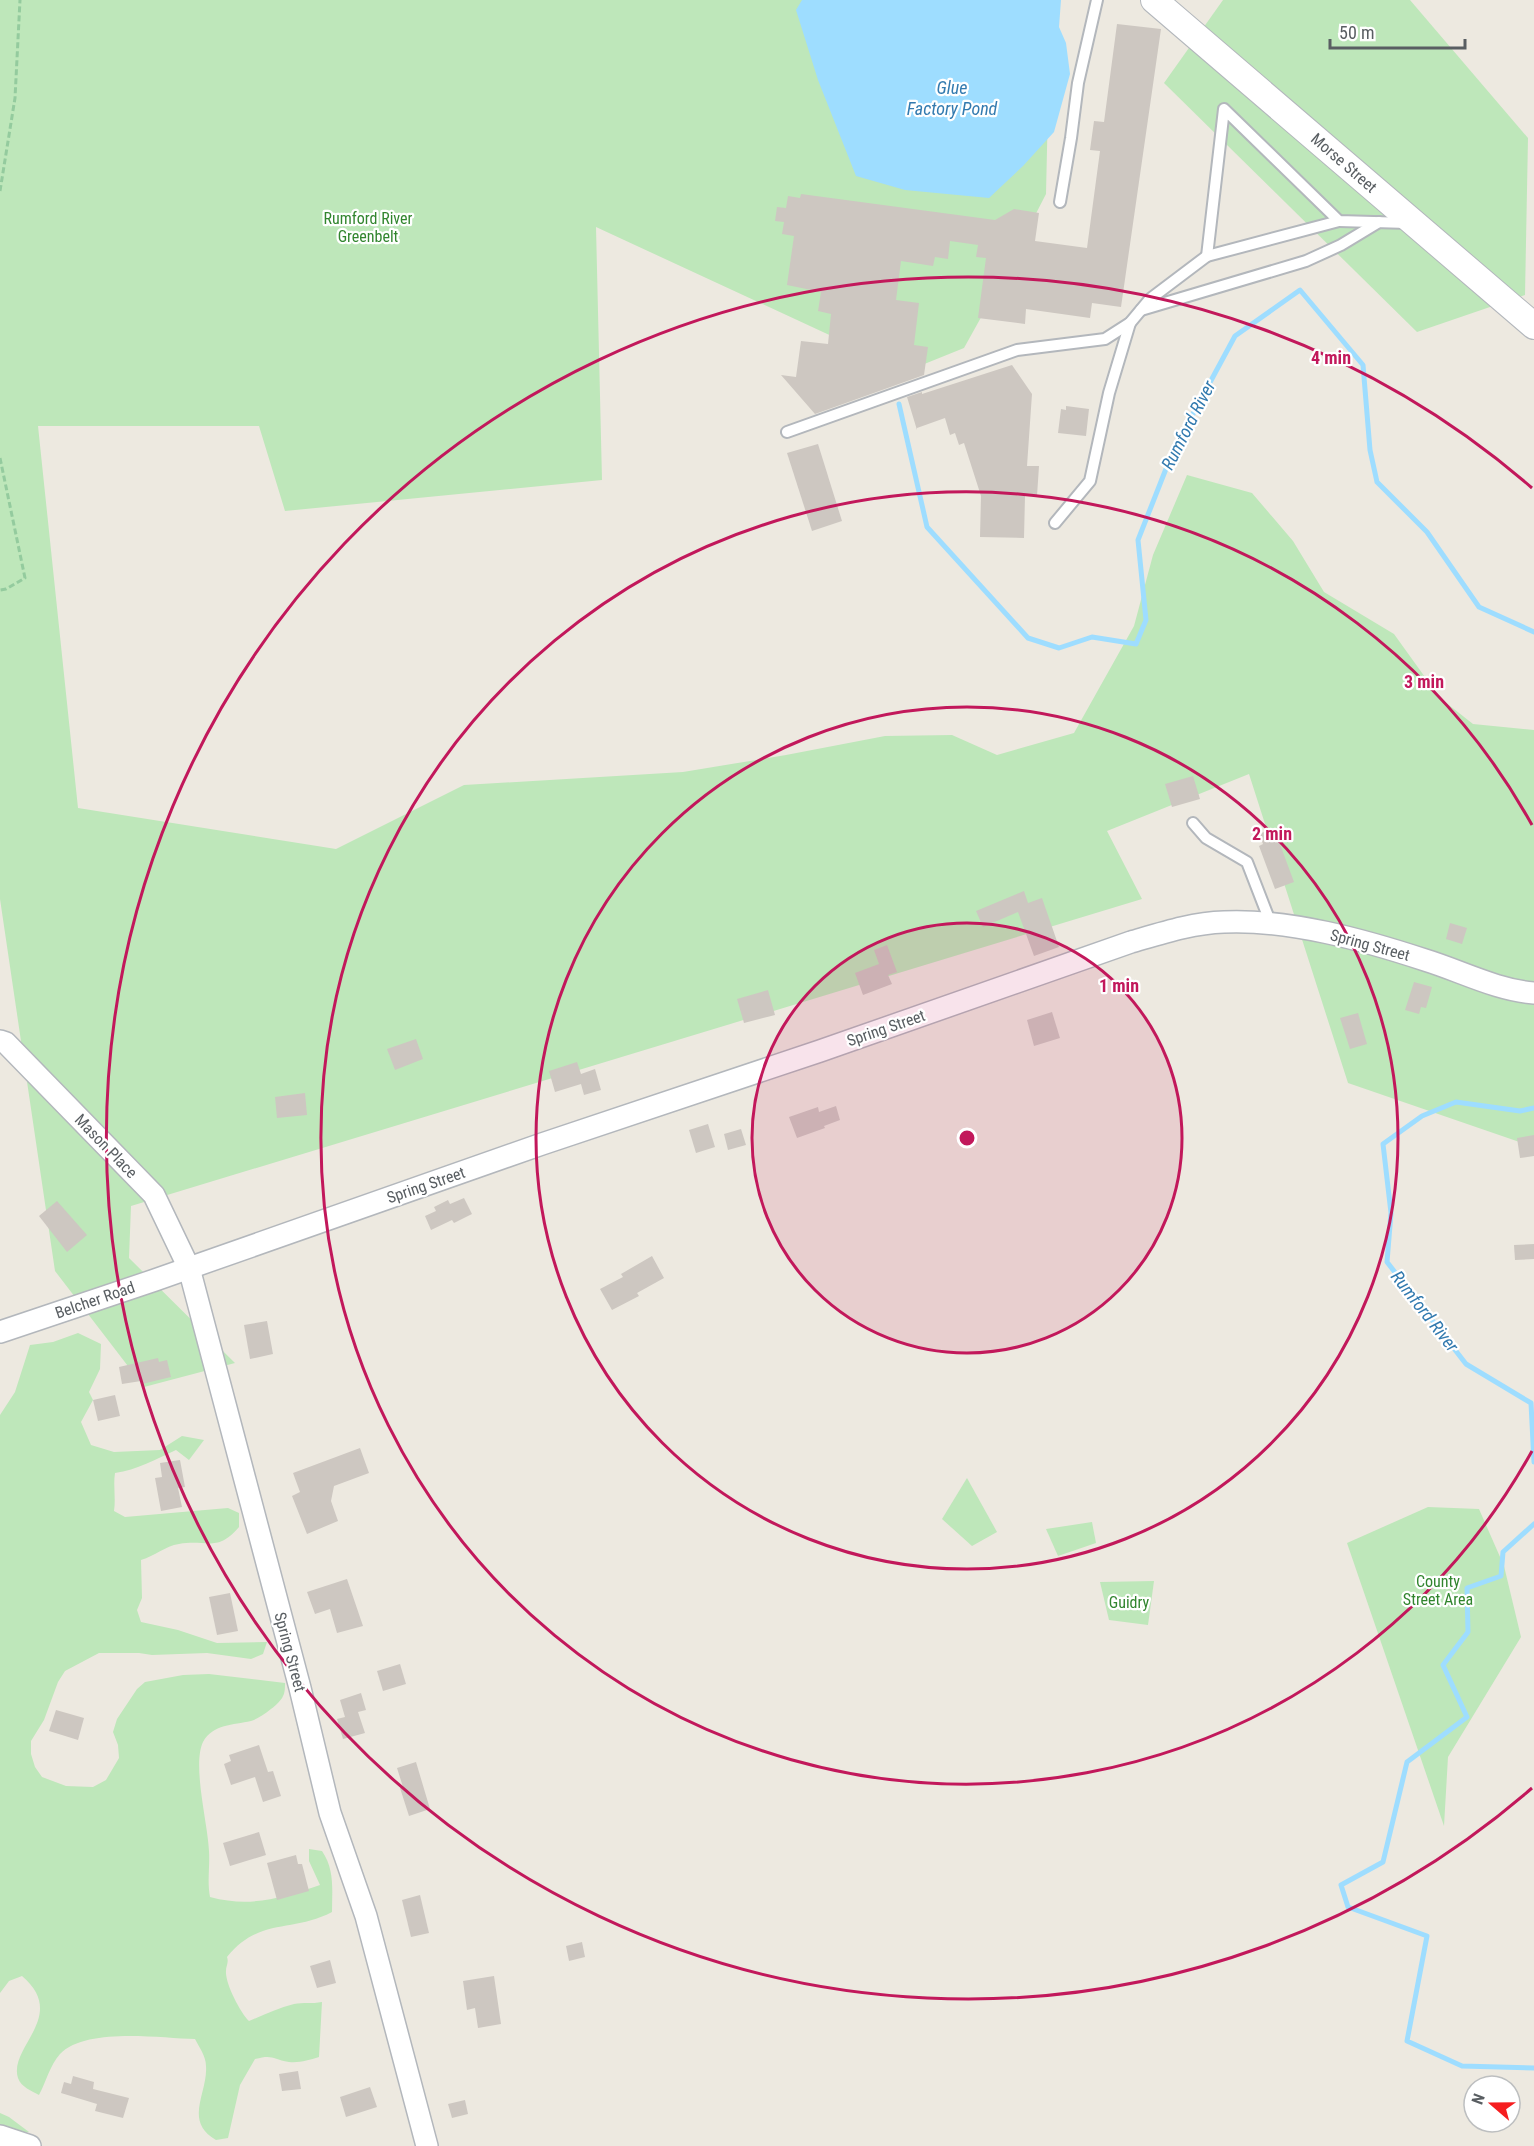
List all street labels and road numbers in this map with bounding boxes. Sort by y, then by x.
street label: Morse Street [1307,129,1381,197]
street label: Spring Street [1328,925,1412,965]
street label: Spring Street [844,1006,928,1050]
street label: Mason Place [71,1110,141,1182]
street label: Spring Street [384,1163,468,1207]
street label: Belcher Road [53,1277,137,1323]
street label: Spring Street [270,1610,310,1694]

